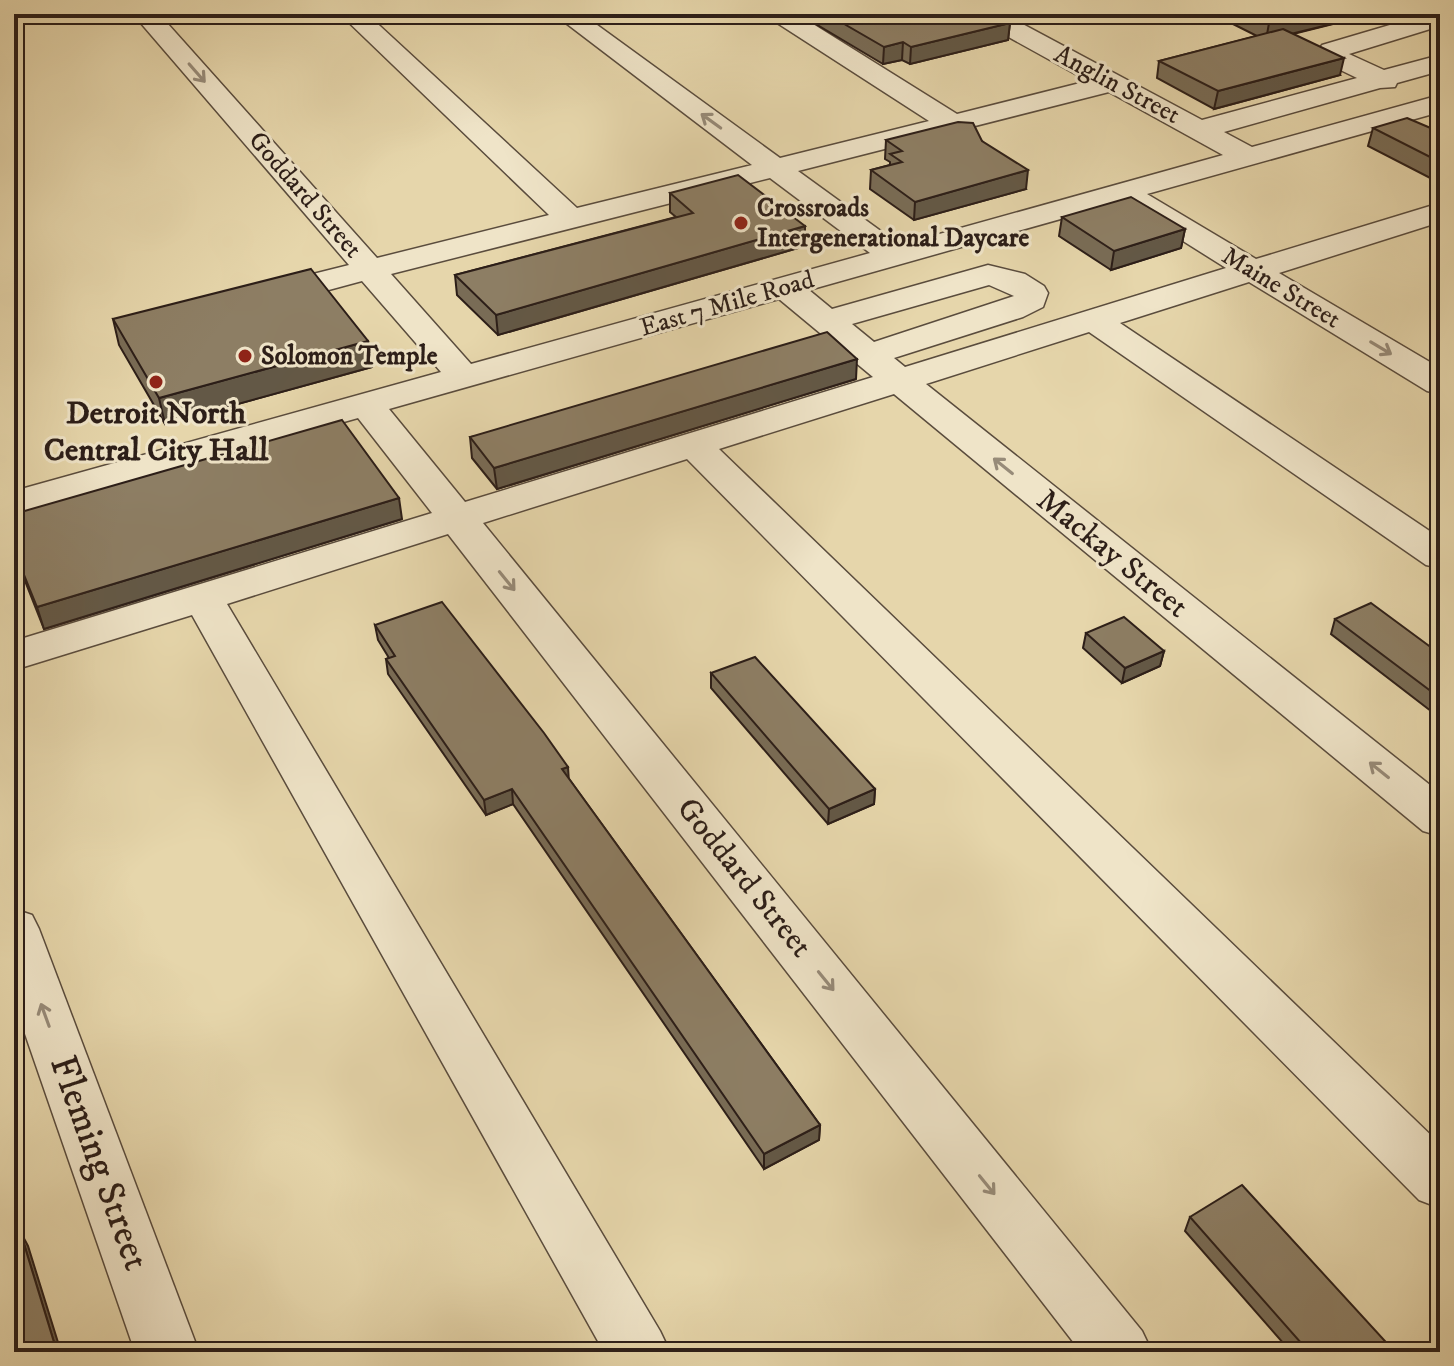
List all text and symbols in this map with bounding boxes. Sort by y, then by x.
street label: Anglin Street [1048,38,1186,132]
one-way arrow [187,62,205,82]
one-way arrow [701,113,723,130]
street label: Goddard Street [241,125,369,265]
place label: Crossroads Intergenerational Daycare [757,192,1029,255]
marker: Crossroads Intergenerational Daycare [732,214,750,232]
street label: Maine Street [1216,240,1346,336]
street label: East 7 Mile Road [636,263,818,345]
place label: Solomon Temple [261,340,438,373]
one-way arrow [1369,340,1392,356]
marker: Solomon Temple [236,347,254,365]
marker: Detroit North Central City Hall [147,373,165,391]
place label: Detroit North Central City Hall [44,394,269,471]
one-way arrow [993,457,1014,474]
street label: Mackay Street [1028,481,1196,627]
one-way arrow [498,570,516,591]
one-way arrow [1369,761,1390,779]
street label: Goddard Street [667,790,821,966]
one-way arrow [816,971,834,992]
one-way arrow [37,1003,52,1028]
street label: Fleming Street [38,1049,160,1277]
one-way arrow [979,1174,996,1195]

